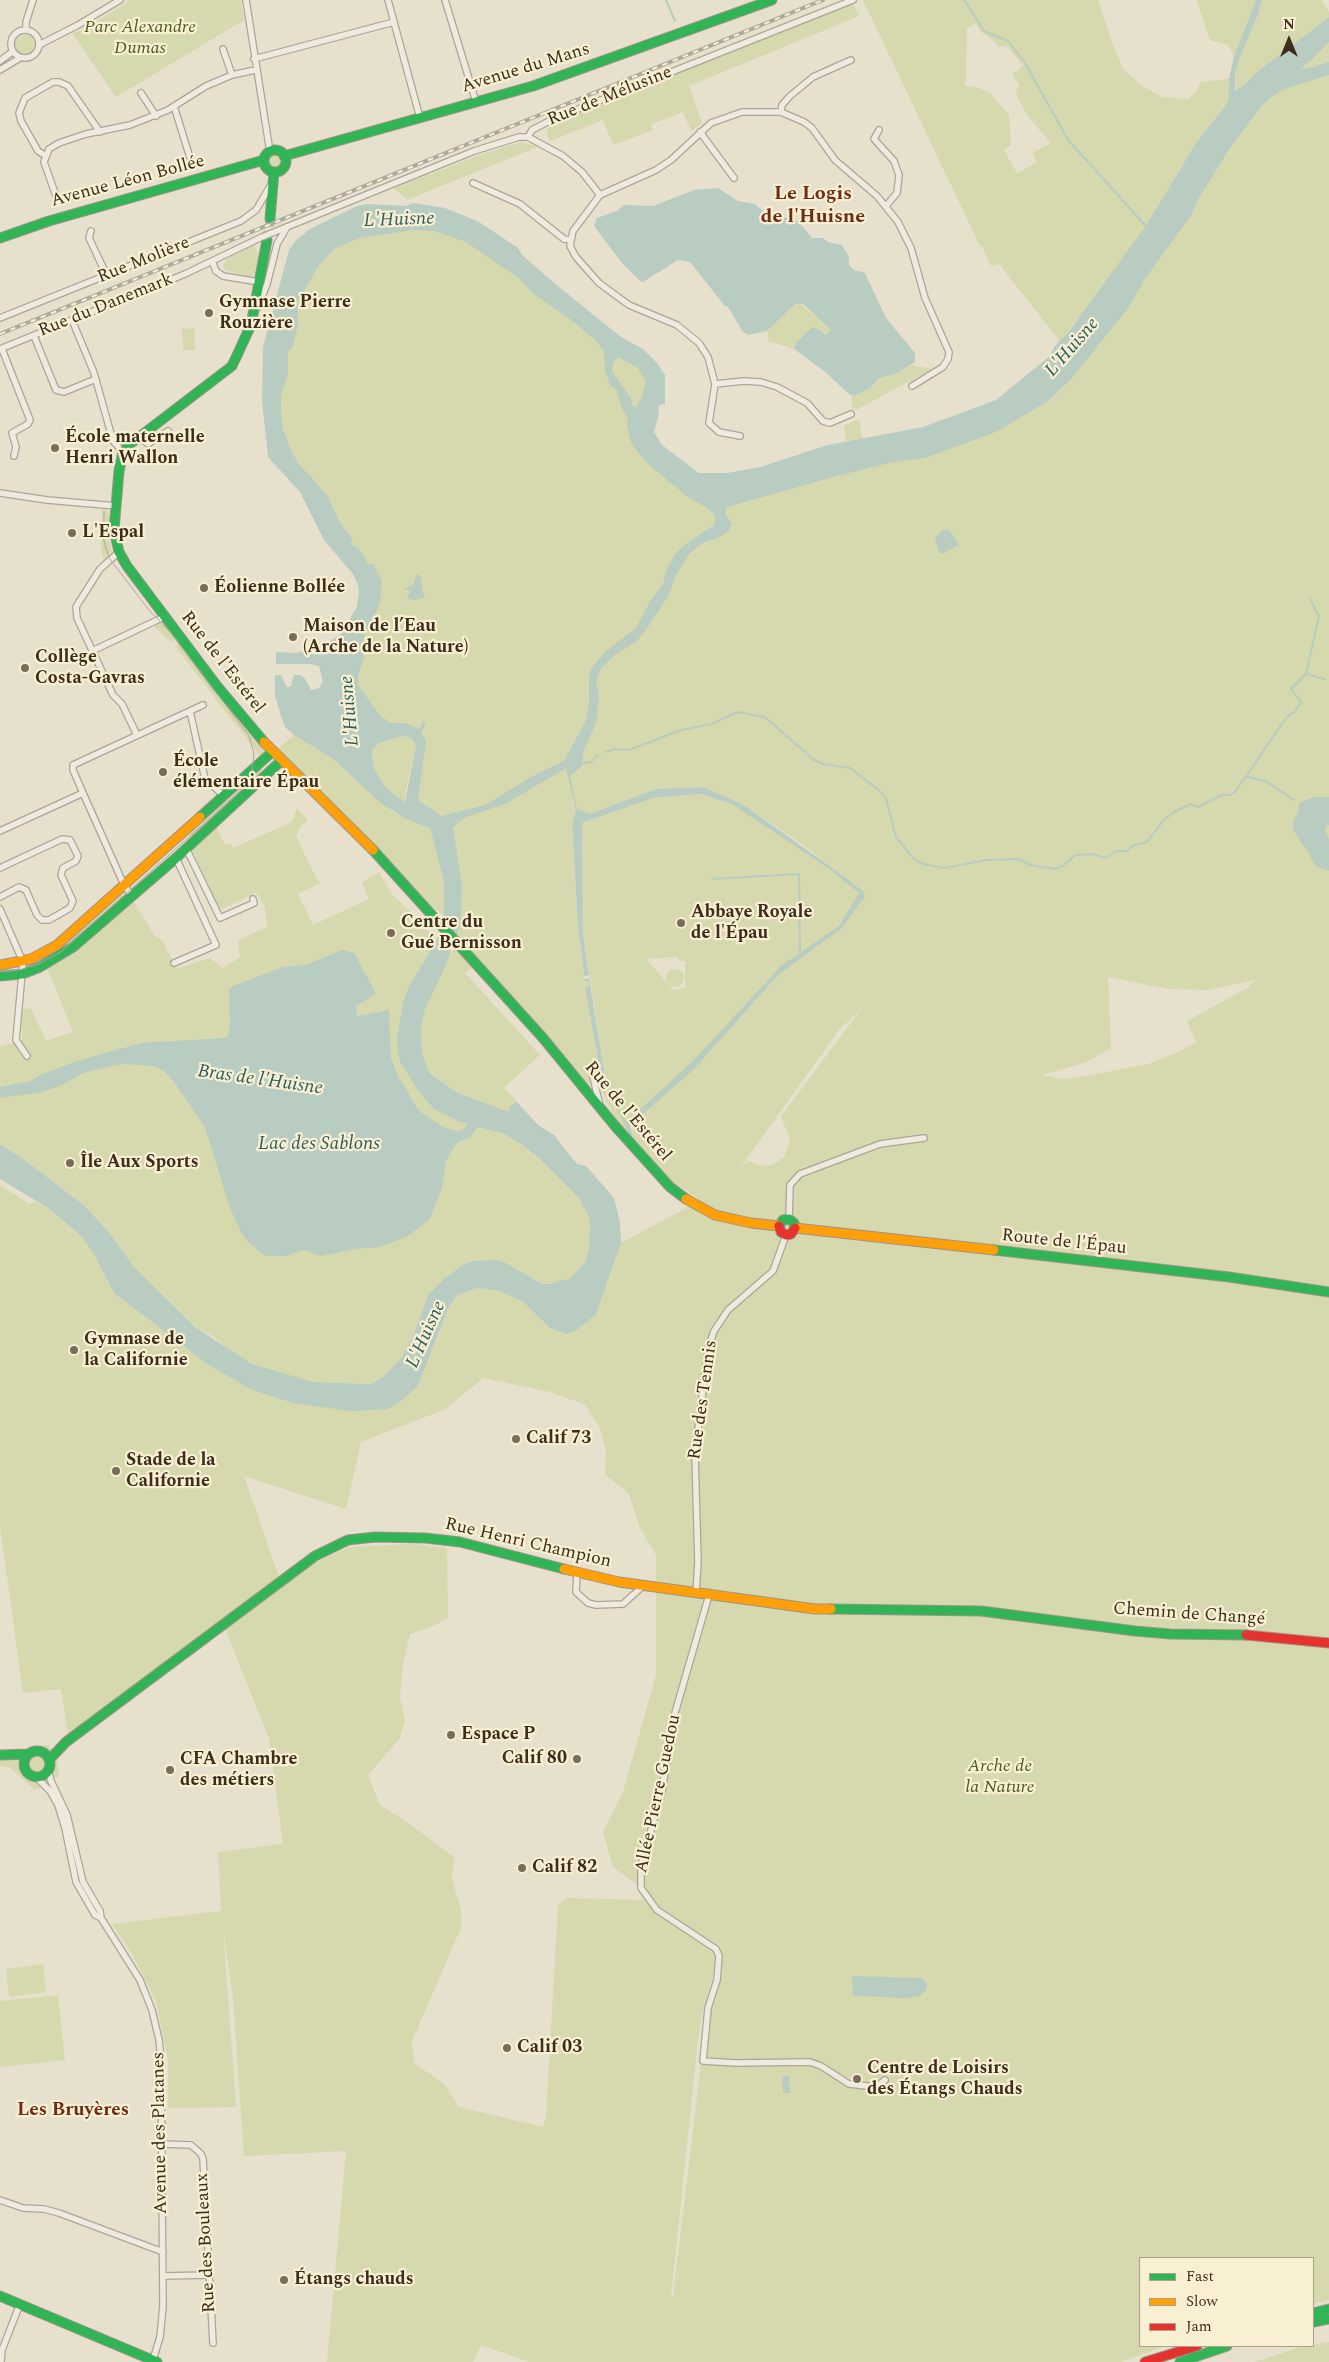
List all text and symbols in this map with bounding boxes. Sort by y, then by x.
text: N [1283,14,1295,35]
north arrow [1264,15,1314,65]
park label: Parc Alexandre Dumas [84,17,196,59]
street label: Avenue du Mans [459,39,593,99]
street label: Rue de Mélusine [545,62,675,132]
street label: Avenue Léon Bollée [49,151,207,213]
district label: Le Logis de l'Huisne [761,183,865,230]
water label: L'Huisne [363,208,435,234]
street label: Rue Molière [95,233,193,289]
street label: Rue du Danemark [36,269,176,343]
place label: Gymnase Pierre Rouzière [219,292,351,334]
marker: Gymnase Pierre Rouzière [203,307,215,319]
water label: L'Huisne [1041,314,1105,382]
place label: École maternelle Henri Wallon [65,427,205,469]
marker: École maternelle Henri Wallon [49,442,61,454]
place label: L'Espal [82,522,144,544]
marker: L'Espal [66,527,78,539]
place label: Éolienne Bollée [214,577,345,599]
marker: Éolienne Bollée [198,582,210,594]
street label: Rue de l'Estérel [175,608,269,718]
place label: Maison de l’Eau (Arche de la Nature) [303,616,468,659]
marker: Maison de l’Eau (Arche de la Nature) [287,631,299,643]
place label: Collège Costa-Gavras [35,647,145,690]
marker: Collège Costa-Gavras [19,662,31,674]
water label: L'Huisne [337,675,365,747]
place label: École élémentaire Épau [173,751,319,794]
marker: École élémentaire Épau [157,766,169,778]
place label: Abbaye Royale de l'Épau [691,902,812,944]
place label: Centre du Gué Bernisson [401,912,522,954]
marker: Abbaye Royale de l'Épau [675,917,687,929]
marker: Centre du Gué Bernisson [385,927,397,939]
street label: Rue de l'Estérel [579,1058,675,1166]
water label: Bras de l'Huisne [196,1061,324,1101]
water label: Lac des Sablons [258,1134,380,1156]
place label: Île Aux Sports [80,1152,199,1174]
marker: Île Aux Sports [64,1157,76,1169]
street label: Route de l'Épau [1001,1226,1127,1260]
water label: L'Huisne [402,1298,452,1372]
place label: Gymnase de la Californie [84,1329,188,1372]
street label: Rue des Tennis [685,1339,723,1461]
marker: Gymnase de la Californie [68,1344,80,1356]
place label: Calif 73 [526,1428,591,1450]
marker: Calif 73 [510,1433,522,1445]
place label: Stade de la Californie [126,1450,216,1492]
marker: Stade de la Californie [110,1465,122,1477]
street label: Rue Henri Champion [443,1514,613,1574]
street label: Chemin de Changé [1112,1599,1266,1631]
street label: Allée Pierre Guedou [632,1713,686,1875]
place label: Espace P [461,1724,535,1746]
marker: Espace P [445,1729,457,1741]
place label: Calif 80 [502,1748,567,1770]
place label: CFA Chambre des métiers [180,1749,297,1792]
marker: Calif 80 [571,1753,583,1765]
park label: Arche de la Nature [965,1756,1035,1798]
marker: CFA Chambre des métiers [164,1764,176,1776]
place label: Calif 82 [532,1857,597,1879]
marker: Calif 82 [516,1862,528,1874]
place label: Calif 03 [517,2037,582,2059]
marker: Calif 03 [501,2042,513,2054]
street label: Avenue des Platanes [149,2051,173,2215]
place label: Centre de Loisirs des Étangs Chauds [867,2058,1023,2100]
marker: Centre de Loisirs des Étangs Chauds [851,2073,863,2085]
district label: Les Bruyères [17,2100,129,2122]
street label: Rue des Bouleaux [193,2173,221,2313]
legend [1139,2257,1314,2347]
text: Fast [1186,2265,1214,2288]
place label: Étangs chauds [294,2269,414,2291]
marker: Étangs chauds [278,2274,290,2286]
text: Slow [1186,2290,1218,2313]
text: Jam [1186,2315,1212,2338]

